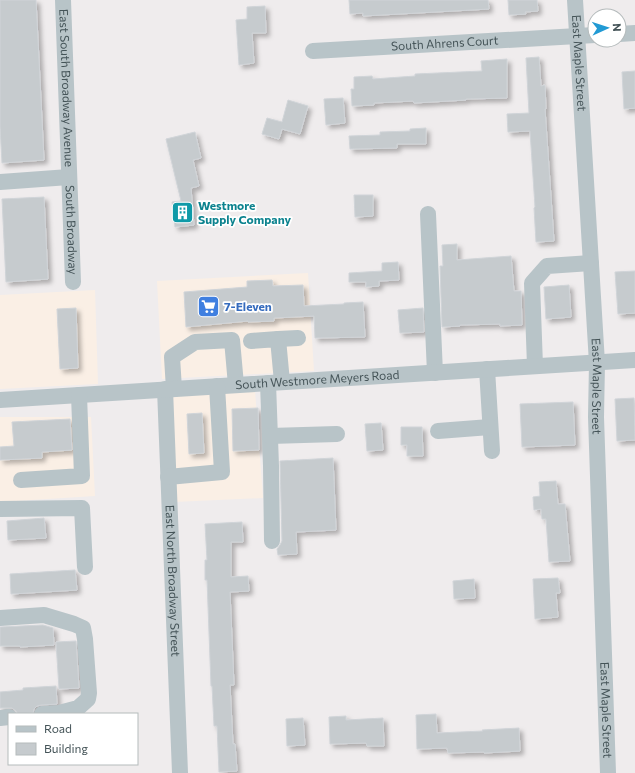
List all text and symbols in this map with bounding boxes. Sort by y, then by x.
north arrow [587,8,627,48]
street label: East South Broadway Avenue [57,9,77,167]
street label: East Maple Street [570,14,590,111]
text: N [611,23,624,32]
street label: South Ahrens Court [391,32,499,53]
street label: South Broadway [64,185,81,275]
place label: Westmore Supply Company [198,198,291,226]
building icon: Westmore Supply Company [170,200,196,226]
supermarket icon: 7-Eleven [195,294,221,320]
place label: 7-Eleven [224,299,272,313]
street label: East Maple Street [590,338,605,435]
street label: South Westmore Meyers Road [235,367,400,391]
street label: East North Broadway Street [164,505,183,657]
street label: East Maple Street [598,662,616,759]
legend [8,713,138,765]
text: Road [44,721,72,735]
text: Building [44,741,88,755]

